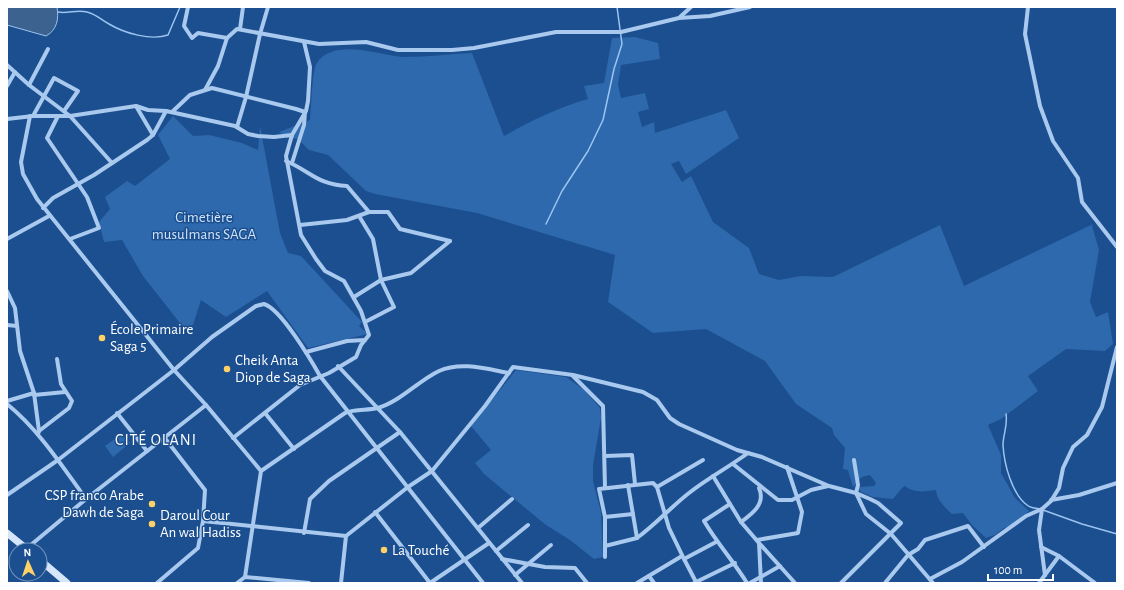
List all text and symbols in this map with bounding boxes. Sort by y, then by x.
park label: Cimetière musulmans SAGA [152,210,256,242]
place label: École Primaire Saga 5 [110,320,194,354]
marker: École Primaire Saga 5 [97,333,107,343]
place label: Cheik Anta Diop de Saga [235,353,311,385]
marker: Cheik Anta Diop de Saga [222,364,232,374]
district label: CITÉ OLANI [115,430,197,448]
place label: CSP franco Arabe Dawh de Saga [45,488,144,520]
marker: CSP franco Arabe Dawh de Saga [147,499,157,509]
place label: Daroul Cour An wal Hadiss [160,508,241,540]
marker: Daroul Cour An wal Hadiss [147,519,157,529]
north arrow [8,542,48,582]
place label: La Touché [392,543,450,558]
marker: La Touché [379,545,389,555]
text: N [23,547,32,558]
scale bar [988,556,1053,582]
text: 100 m [994,564,1022,576]

